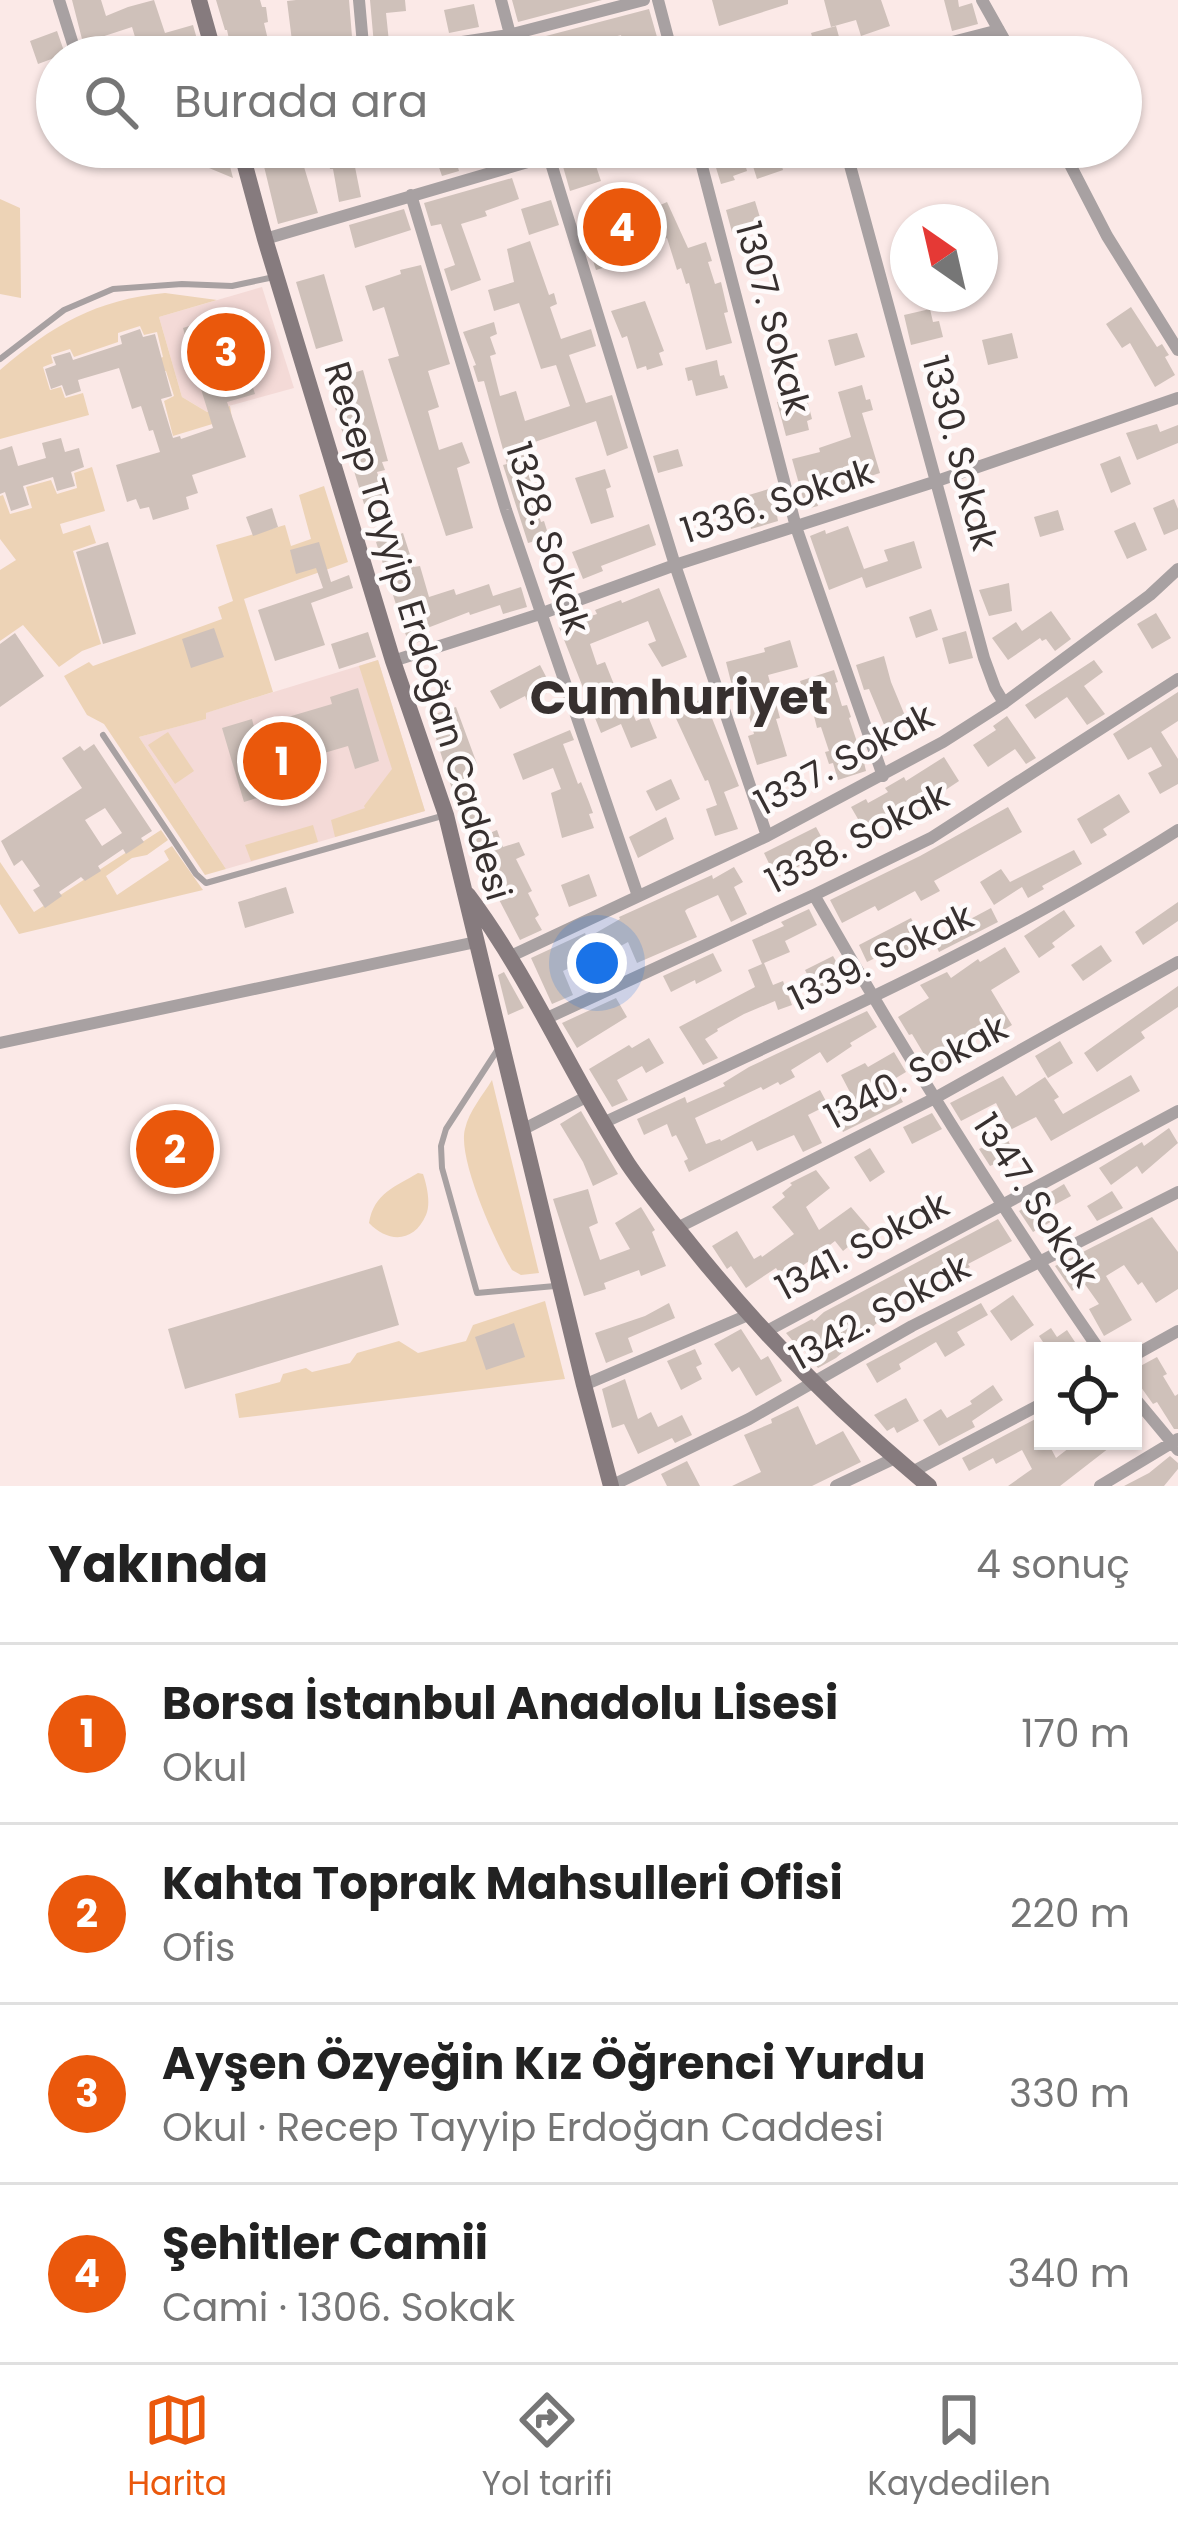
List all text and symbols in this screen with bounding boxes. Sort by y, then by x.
search box [36,36,1142,168]
icon: search [78,69,144,135]
text: Burada ara [174,70,428,133]
pin: 4 [583,182,661,272]
north arrow [890,204,998,312]
street label: 1307. Sokak [723,216,823,421]
pin: 3 [187,307,265,397]
street label: 1330. Sokak [910,350,1011,556]
street label: Recep Tayyip Erdoğan Caddesi [312,355,524,907]
street label: 1328. Sokak [493,436,603,641]
street label: 1336. Sokak [674,446,880,556]
district label: Cumhuriyet [530,664,828,731]
street label: 1337. Sokak [745,690,943,828]
pin: 1 [243,716,321,806]
street label: 1338. Sokak [757,770,958,906]
street label: 1339. Sokak [780,890,982,1024]
your location [567,933,627,993]
street label: 1340. Sokak [815,1002,1017,1142]
street label: 1347. Sokak [961,1103,1111,1297]
pin: 2 [136,1104,214,1194]
street label: 1341. Sokak [766,1179,958,1313]
street label: 1342. Sokak [781,1241,980,1382]
map controls [1034,1342,1142,1450]
button: locate [1034,1342,1142,1450]
text: Yakında [48,1528,268,1600]
text: 4 sonuç [976,1537,1130,1592]
text: Borsa İstanbul Anadolu Lisesi [162,1672,838,1735]
text: 1 [80,1706,94,1761]
text: 170 m [1021,1706,1130,1761]
text: Okul [162,1740,247,1795]
text: Kahta Toprak Mahsulleri Ofisi [162,1852,843,1915]
text: 2 [76,1886,98,1941]
text: 220 m [1010,1886,1130,1941]
text: Ofis [162,1920,235,1975]
text: Ayşen Özyeğin Kız Öğrenci Yurdu [162,2032,925,2095]
text: 3 [75,2066,99,2121]
text: 330 m [1009,2066,1130,2121]
text: Okul · Recep Tayyip Erdoğan Caddesi [162,2100,884,2155]
text: Şehitler Camii [162,2212,488,2275]
text: 4 [74,2246,100,2301]
text: 340 m [1007,2246,1130,2301]
text: Cami · 1306. Sokak [162,2280,515,2335]
tab: Harita [127,2387,227,2509]
tab: Yol tarifi [482,2387,613,2509]
tab: Kaydedilen [867,2387,1051,2509]

